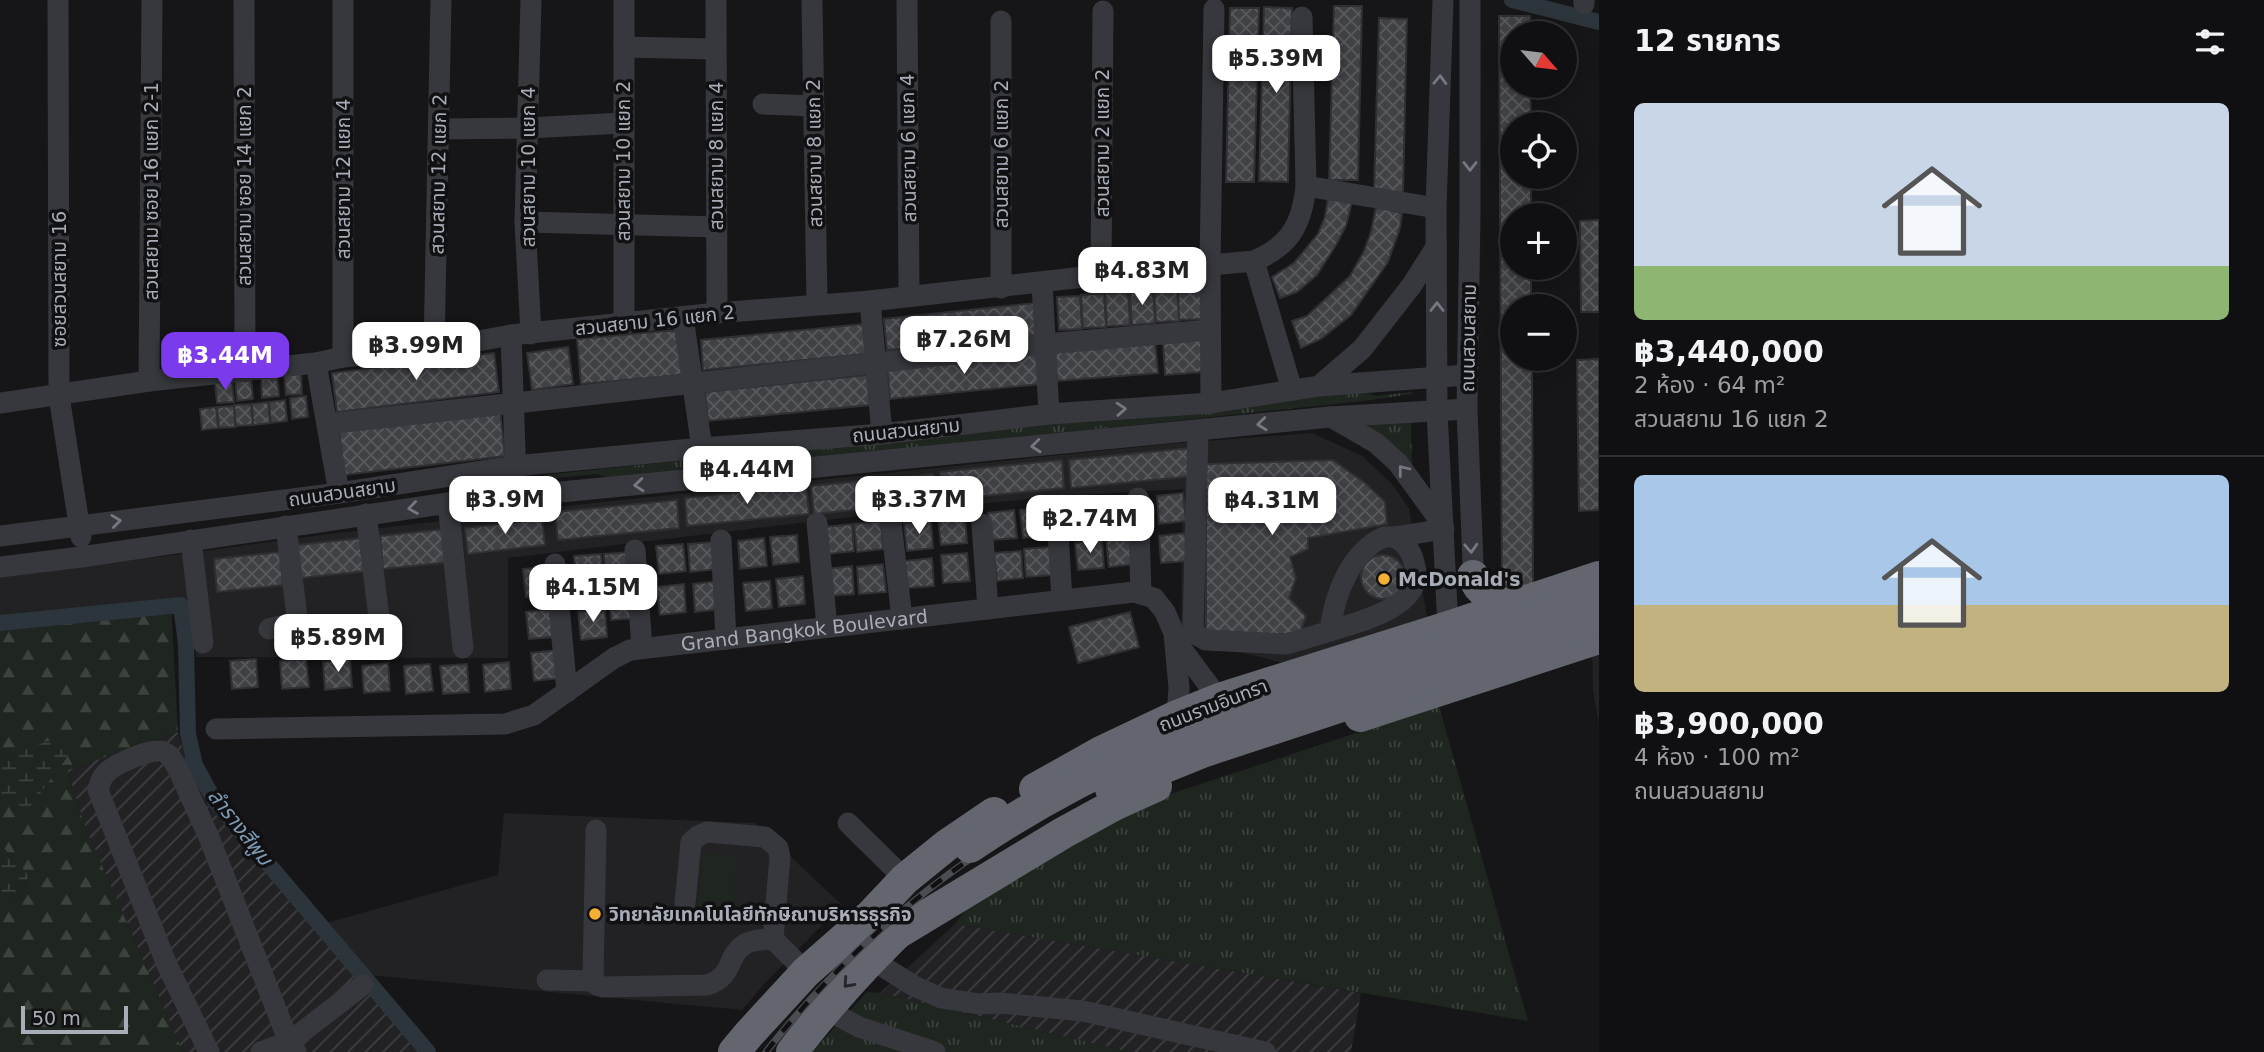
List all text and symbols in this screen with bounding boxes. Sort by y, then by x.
north arrow [1500,21,1577,98]
map controls [1500,21,1577,371]
text: 12 รายการ [1634,23,1781,58]
icon: filters [2191,23,2229,61]
pin: ฿5.39M [1219,36,1333,95]
text: ฿5.39M [1228,45,1324,71]
street label: สวนสยาม 2 แยก 2 [1091,69,1113,217]
street label: สวนสยาม 6 แยก 4 [896,74,920,222]
one-way arrow [1432,74,1447,85]
street label: สวนสยาม 8 แยก 2 [802,79,826,227]
street label: สวนสยาม 6 แยก 2 [990,80,1012,228]
street label: สวนสยาม 10 แยก 2 [612,81,634,241]
street label: สวนสยาม ซอย 16 แยก 2-1 [140,82,162,300]
street label: สวนสยาม 8 แยก 4 [705,82,727,230]
street label: สวนสยาม ซอย 14 แยก 2 [233,86,255,286]
street label: สวนสยาม 10 แยก 4 [517,87,539,247]
street label: สวนสยาม 12 แยก 2 [426,93,450,255]
street label: สวนสยาม 12 แยก 4 [332,99,354,259]
button: locate [1500,112,1577,189]
icon: home [1869,148,1995,274]
one-way arrow [1462,162,1478,172]
button: + [1500,203,1577,280]
street label: ซอยสวนสยาม 16 [48,211,70,347]
pin: ฿4.83M [1085,247,1199,307]
text: ฿4.83M [1094,257,1190,283]
street label: ถนนสวนสยาม [1456,284,1480,392]
button: − [1500,294,1577,371]
street label: สวนสยาม 16 แยก 2 [574,301,736,339]
one-way arrow [1429,302,1444,313]
pin: ฿7.26M [907,316,1021,376]
pin: ฿3.99M [359,322,473,382]
text: ฿7.26M [916,326,1012,352]
pin: ฿3.44M [168,332,282,392]
text: ฿3.99M [368,332,464,358]
text: ฿3,440,000 [1634,334,1824,369]
text: ฿3.44M [177,342,273,368]
text: 2 ห้อง · 64 m² [1634,372,1785,398]
one-way arrow [1116,402,1127,417]
text: สวนสยาม 16 แยก 2 [1634,406,1829,432]
street label: ถนนสวนสยาม [851,413,961,447]
one-way arrow [1257,416,1268,431]
one-way arrow [1030,438,1041,453]
pin: ฿4.44M [690,447,804,506]
text: ฿4.44M [699,456,795,482]
one-way arrow [1399,465,1412,478]
street label: ถนนสวนสยาม [287,474,397,510]
pin: ฿3.9M [456,476,554,536]
pin: ฿3.37M [862,476,976,536]
one-way arrow [633,477,644,492]
pin: ฿4.31M [1215,477,1329,537]
text: ฿3.9M [465,486,545,512]
text: ฿3.37M [871,486,967,512]
text: ฿4.31M [1224,487,1320,513]
pin: ฿2.74M [1033,496,1147,555]
one-way arrow [407,500,418,515]
text: ฿2.74M [1042,505,1138,531]
one-way arrow [110,514,122,529]
icon: home [1869,520,1995,646]
one-way arrow [1464,543,1479,554]
pin: ฿4.15M [536,564,650,624]
place label: McDonald's [1398,568,1521,590]
marker: McDonald's [1376,571,1392,587]
text: ฿4.15M [545,574,641,600]
street label: Grand Bangkok Boulevard [680,605,929,655]
pin: ฿5.89M [281,614,395,674]
text: ฿5.89M [290,624,386,650]
street label: ถนนรามอินทรา [1156,674,1270,736]
text: ฿3,900,000 [1634,706,1824,741]
text: 4 ห้อง · 100 m² [1634,744,1800,770]
text: ถนนสวนสยาม [1634,778,1765,804]
water label: ลำรางสีพูม [202,784,278,872]
place label: วิทยาลัยเทคโนโลยีทักษิณาบริหารธุรกิจ [608,903,912,926]
marker: วิทยาลัยเทคโนโลยีทักษิณาบริหารธุรกิจ [587,906,603,922]
one-way arrow [844,975,857,988]
scale bar [21,1003,128,1035]
text: 50 m [32,1007,81,1029]

